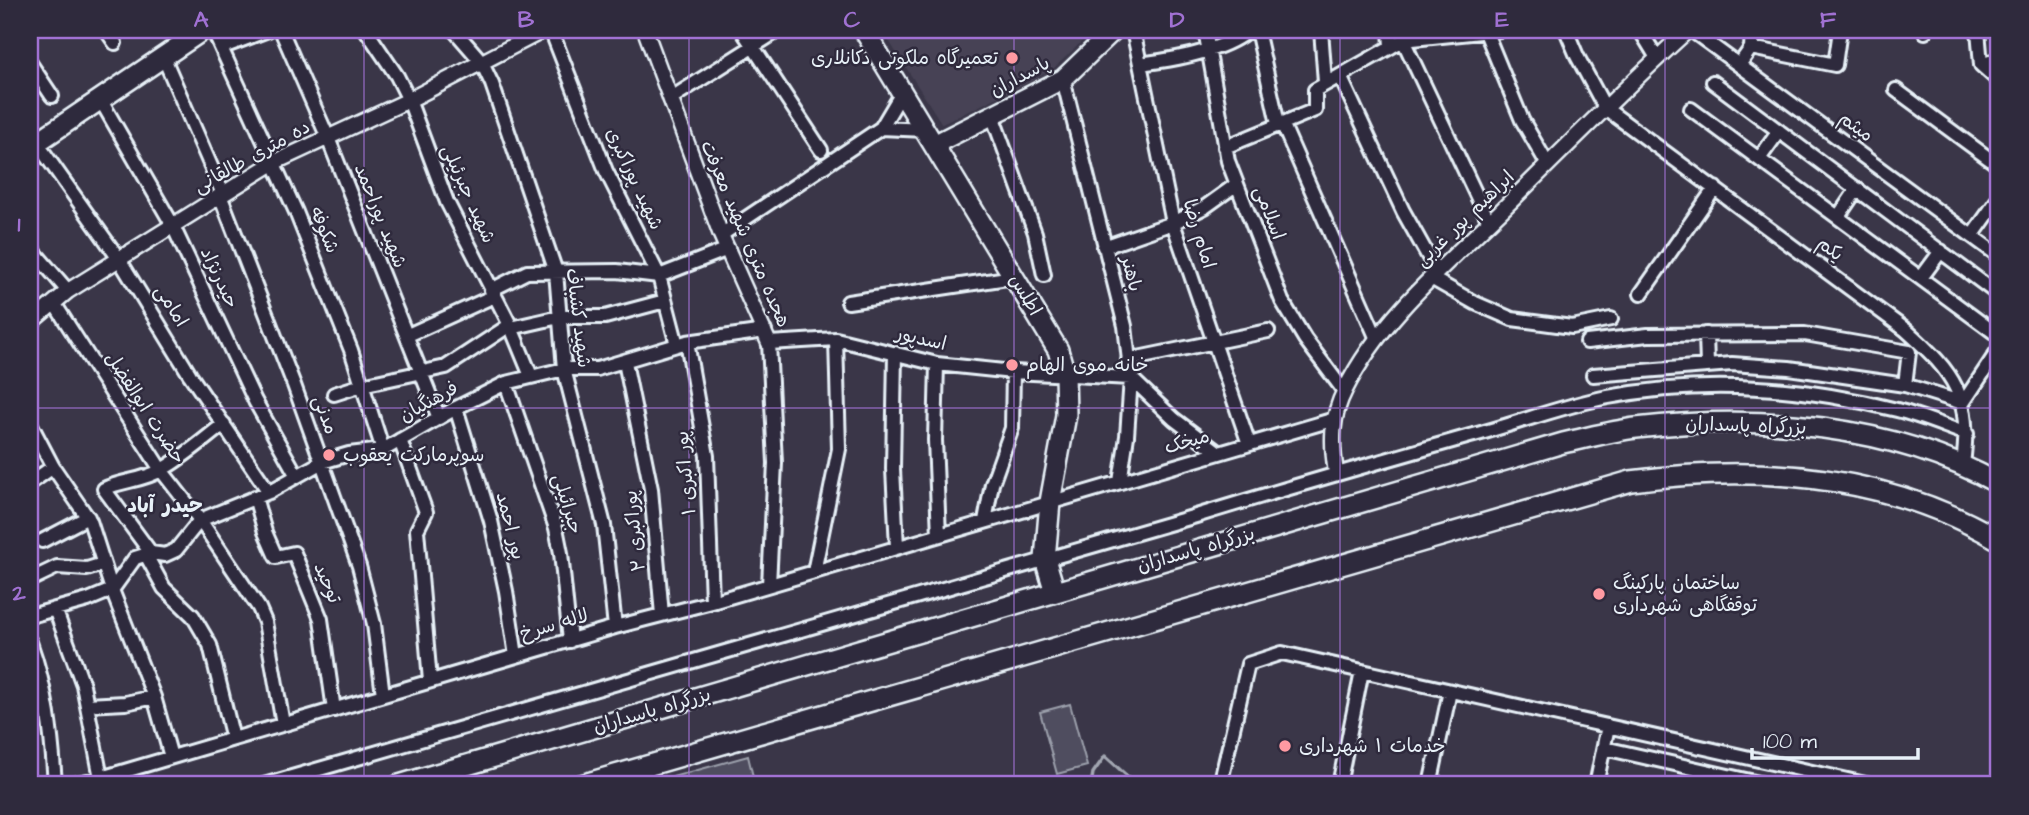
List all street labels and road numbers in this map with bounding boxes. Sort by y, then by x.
street label: پاسداران [985,50,1055,104]
street label: میثم [1833,105,1879,149]
street label: ده متری طالقانی [189,114,315,200]
street label: شهید پوراکبری [599,123,669,235]
street label: هجده متری شهید معرفت [693,136,797,332]
street label: شهید جبرئیلی [434,140,502,248]
street label: شهید پوراحمد [347,160,413,272]
street label: ابراهیم پور غربی [1409,164,1521,274]
street label: اسلامی [1246,182,1292,244]
street label: امام رضا [1176,196,1222,272]
street label: شکوفه [302,203,346,257]
street label: یکم [1811,230,1849,268]
street label: حیدرنژاد [193,243,245,313]
street label: باهنر [1113,251,1148,295]
street label: شهید کشباف [559,267,597,369]
street label: اطلس [1002,269,1048,321]
street label: امامی [148,280,194,332]
street label: اسدپور [891,320,949,358]
street label: حضرت ابوالفضل [98,346,192,470]
street label: فرهنگیان [395,375,463,429]
street label: مدنی [306,392,344,438]
street label: بزرگراه پاسداران [1685,410,1807,442]
street label: میخک [1161,423,1213,461]
street label: پور اکبری ۱ [669,430,703,516]
street label: جبرائیلی [545,471,589,537]
street label: پور احمد [489,489,531,563]
street label: پوراکبری ۲ [617,489,653,573]
street label: بزرگراه پاسداران [1134,520,1258,580]
street label: توحید [306,558,348,608]
street label: لاله سرخ [516,602,592,648]
street label: بزرگراه پاسداران [590,681,714,741]

